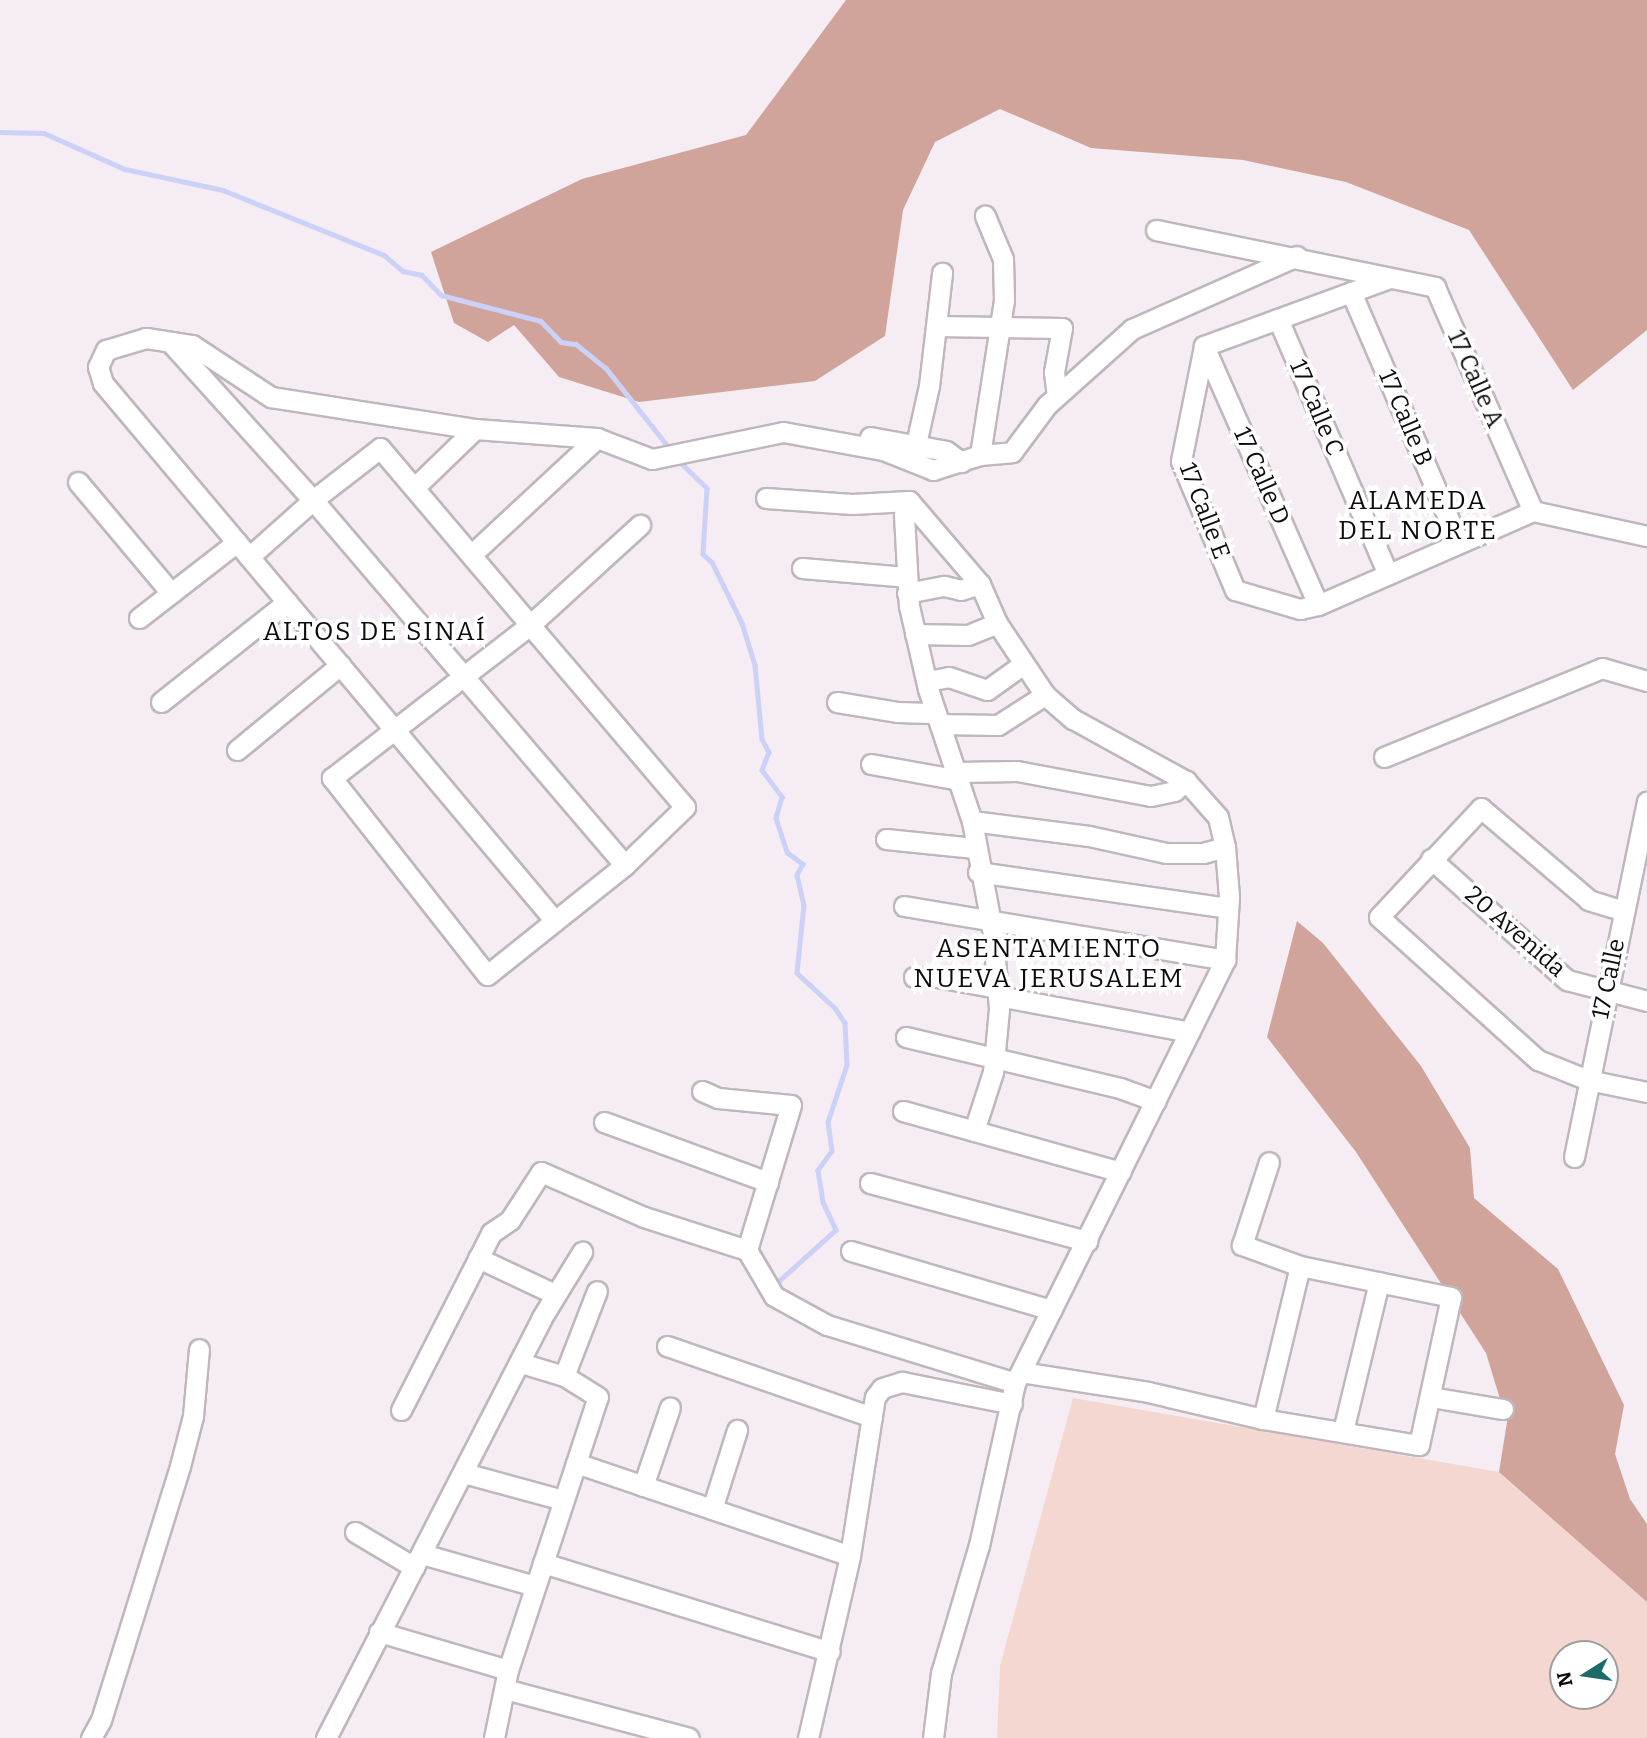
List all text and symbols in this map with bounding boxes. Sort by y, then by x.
street label: 17 Calle A [1441,326,1509,432]
street label: 17 Calle C [1283,356,1349,460]
street label: 17 Calle B [1372,366,1438,470]
street label: 17 Calle D [1227,423,1295,529]
street label: 17 Calle E [1172,459,1236,563]
district label: ALAMEDA DEL NORTE [1339,485,1497,546]
district label: ALTOS DE SINAÍ [265,616,485,648]
street label: 20 Avenida [1459,881,1571,983]
district label: ASENTAMIENTO NUEVA JERUSALEM [915,933,1183,995]
street label: 17 Calle [1586,936,1632,1022]
north arrow [1549,1640,1619,1710]
text: N [1552,1669,1578,1689]

